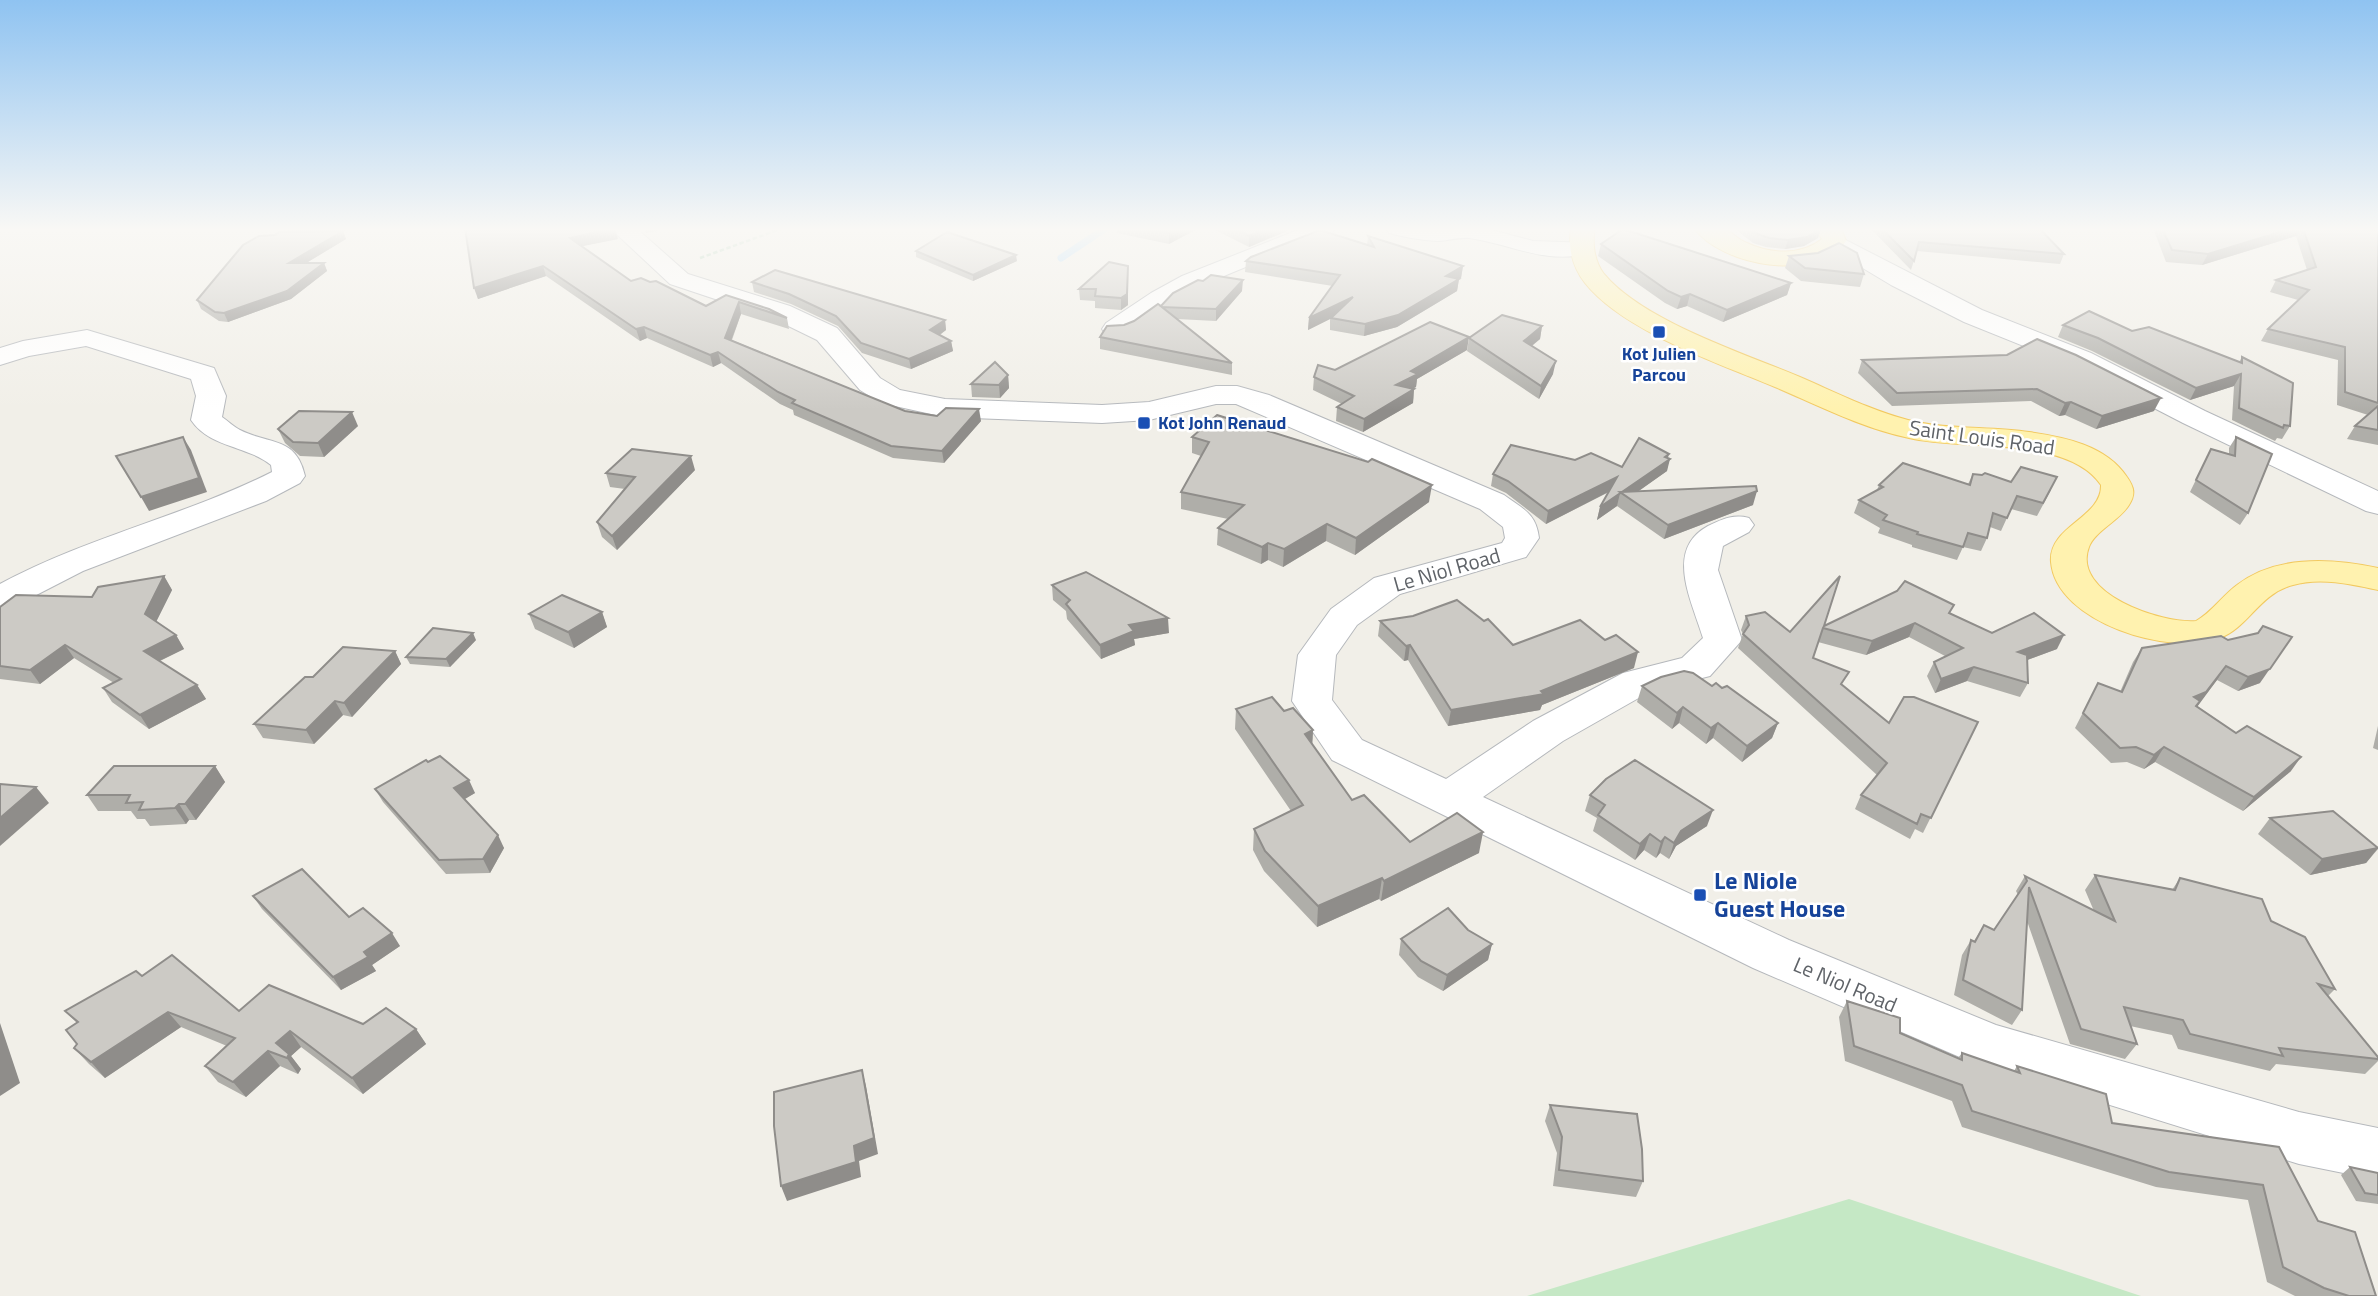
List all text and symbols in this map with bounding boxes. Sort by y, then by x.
marker: Kot Julien Parcou [1651,324,1667,340]
place label: Kot Julien Parcou [1622,340,1696,388]
place label: Kot John Renaud [1158,409,1286,436]
street label: Saint Louis Road [1907,411,2057,463]
marker: Kot John Renaud [1136,415,1152,431]
street label: Le Niol Road [1389,538,1504,600]
place label: Le Niole Guest House [1714,862,1845,926]
marker: Le Niole Guest House [1692,887,1708,903]
street label: Le Niol Road [1789,948,1902,1020]

